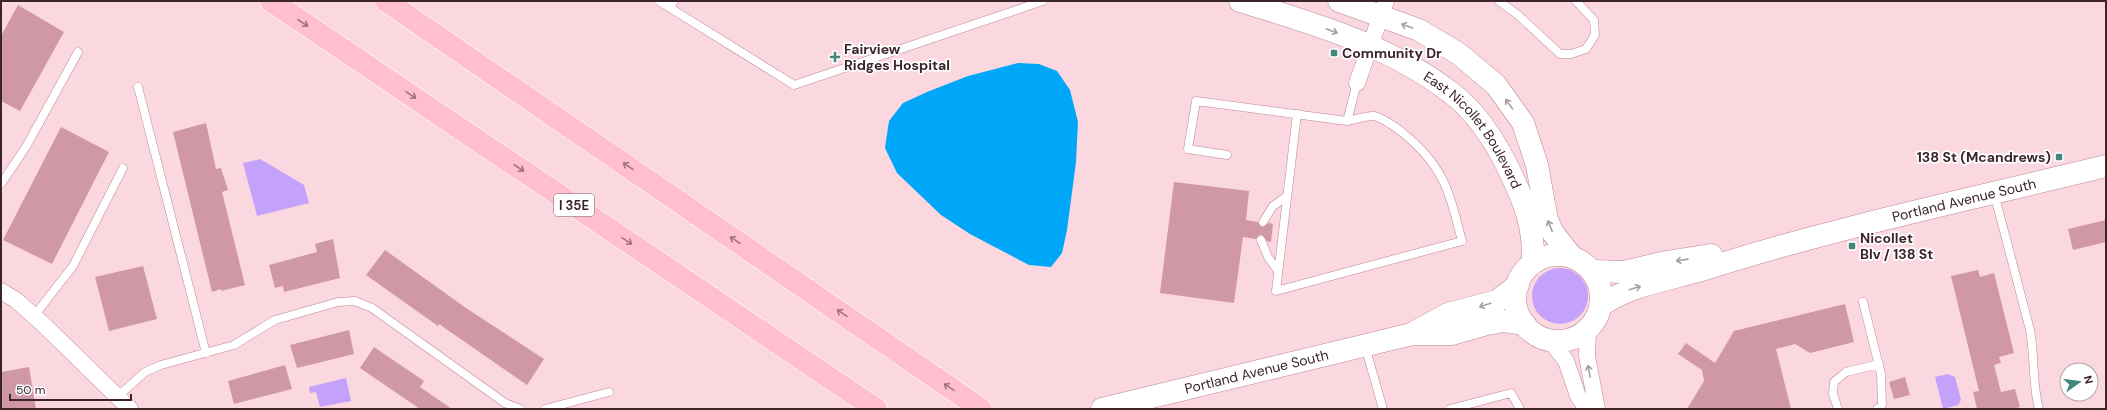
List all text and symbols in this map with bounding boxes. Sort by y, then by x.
one-way arrow [298,19,309,27]
one-way arrow [1401,22,1414,29]
one-way arrow [1326,28,1338,36]
place label: Fairview Ridges Hospital [844,40,950,74]
place label: Community Dr [1342,44,1442,62]
marker: Community Dr [1329,48,1339,58]
marker: Fairview Ridges Hospital [829,51,841,63]
street label: East Nicollet Boulevard [1420,67,1526,191]
one-way arrow [405,92,417,100]
one-way arrow [1505,98,1513,109]
place label: 138 St (Mcandrews) [1917,148,2051,166]
marker: 138 St (Mcandrews) [2054,152,2064,162]
one-way arrow [622,162,633,171]
one-way arrow [513,164,524,172]
street label: Portland Avenue South [1890,174,2038,226]
road number: I 35E [554,194,594,216]
one-way arrow [1545,220,1553,232]
place label: Nicollet Blv / 138 St [1860,229,1933,263]
one-way arrow [730,236,741,244]
one-way arrow [621,237,632,245]
marker: Nicollet Blv / 138 St [1847,241,1857,251]
one-way arrow [1676,256,1689,264]
one-way arrow [1628,284,1641,291]
one-way arrow [1478,302,1491,309]
one-way arrow [836,309,848,317]
street label: Portland Avenue South [1183,346,1330,398]
north arrow [2059,362,2099,402]
one-way arrow [1585,365,1593,378]
text: N [2081,374,2096,385]
scale bar [10,376,131,402]
text: 50 m [16,382,45,398]
one-way arrow [944,383,955,391]

